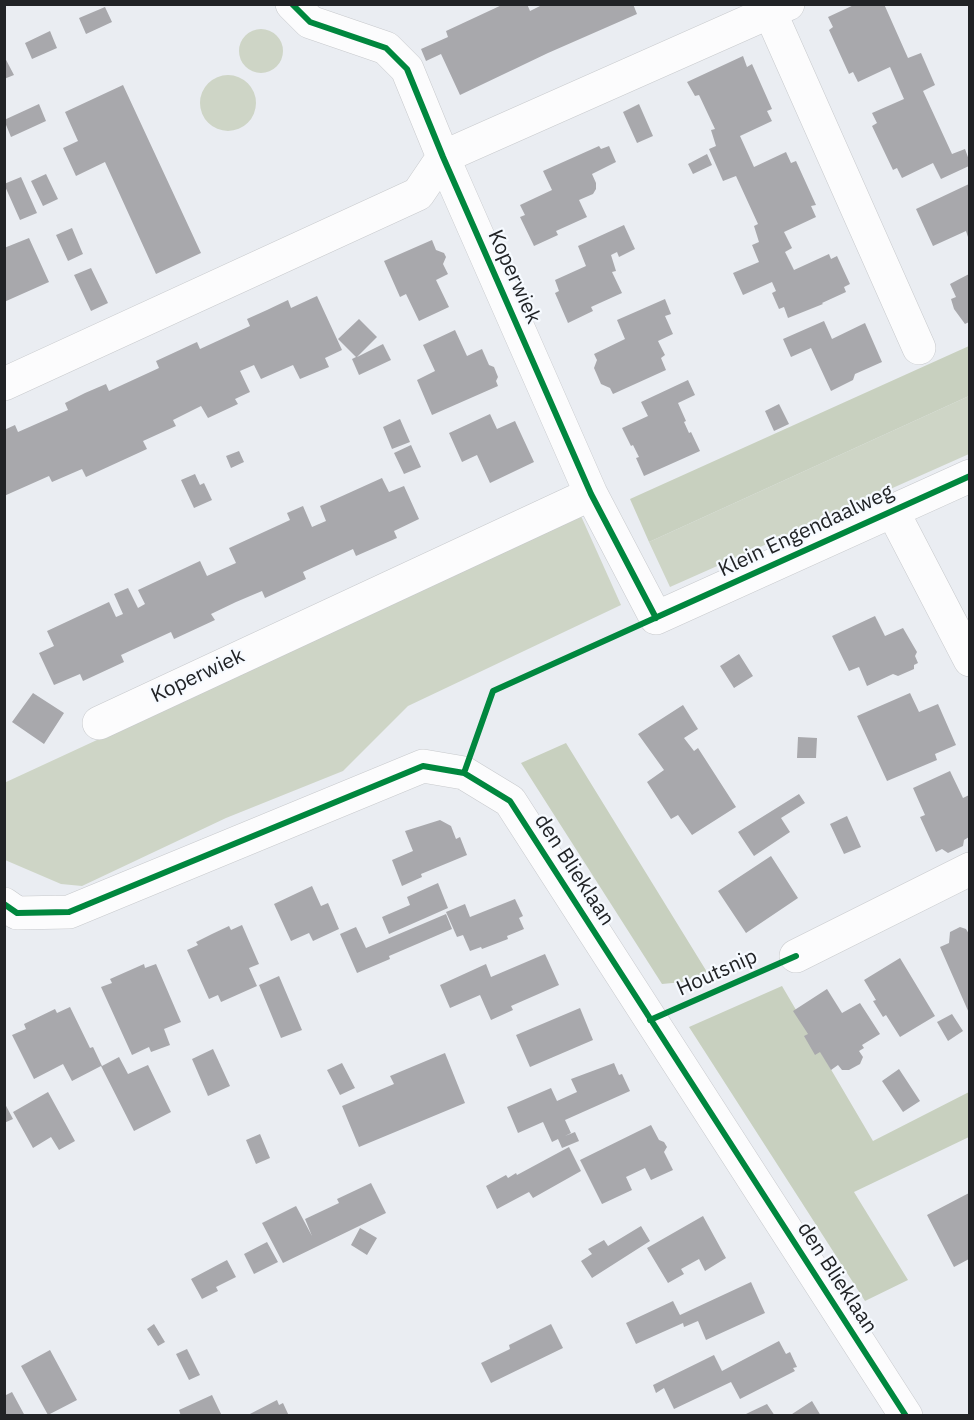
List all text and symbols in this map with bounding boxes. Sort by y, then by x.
street label: Koperwiek [482,226,546,328]
street label: Klein Engendaalweg [715,479,897,583]
street label: Koperwiek [147,643,249,709]
street label: den Blieklaan [529,809,619,931]
street label: Houtsnip [673,944,761,1002]
street label: den Blieklaan [792,1217,882,1339]

